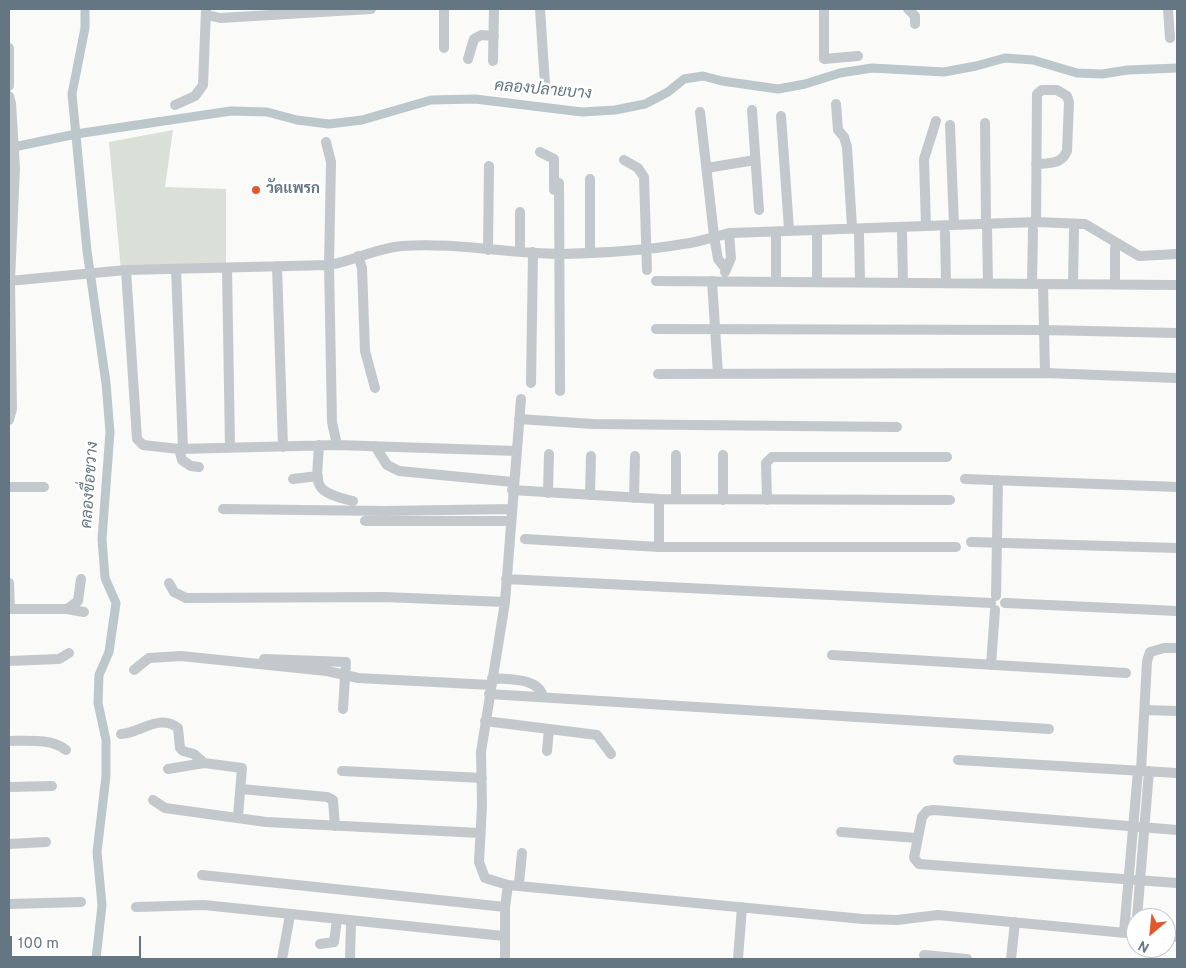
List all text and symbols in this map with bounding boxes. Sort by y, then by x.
water label: คลองปลายบาง [494,77,592,105]
place label: วัดแพรก [266,181,320,199]
marker: วัดแพรก [250,184,262,196]
water label: คลองขื่อขวาง [78,441,104,529]
north arrow [1126,908,1176,958]
scale bar [12,926,144,958]
text: 100 m [18,935,59,954]
text: N [1136,936,1153,956]

